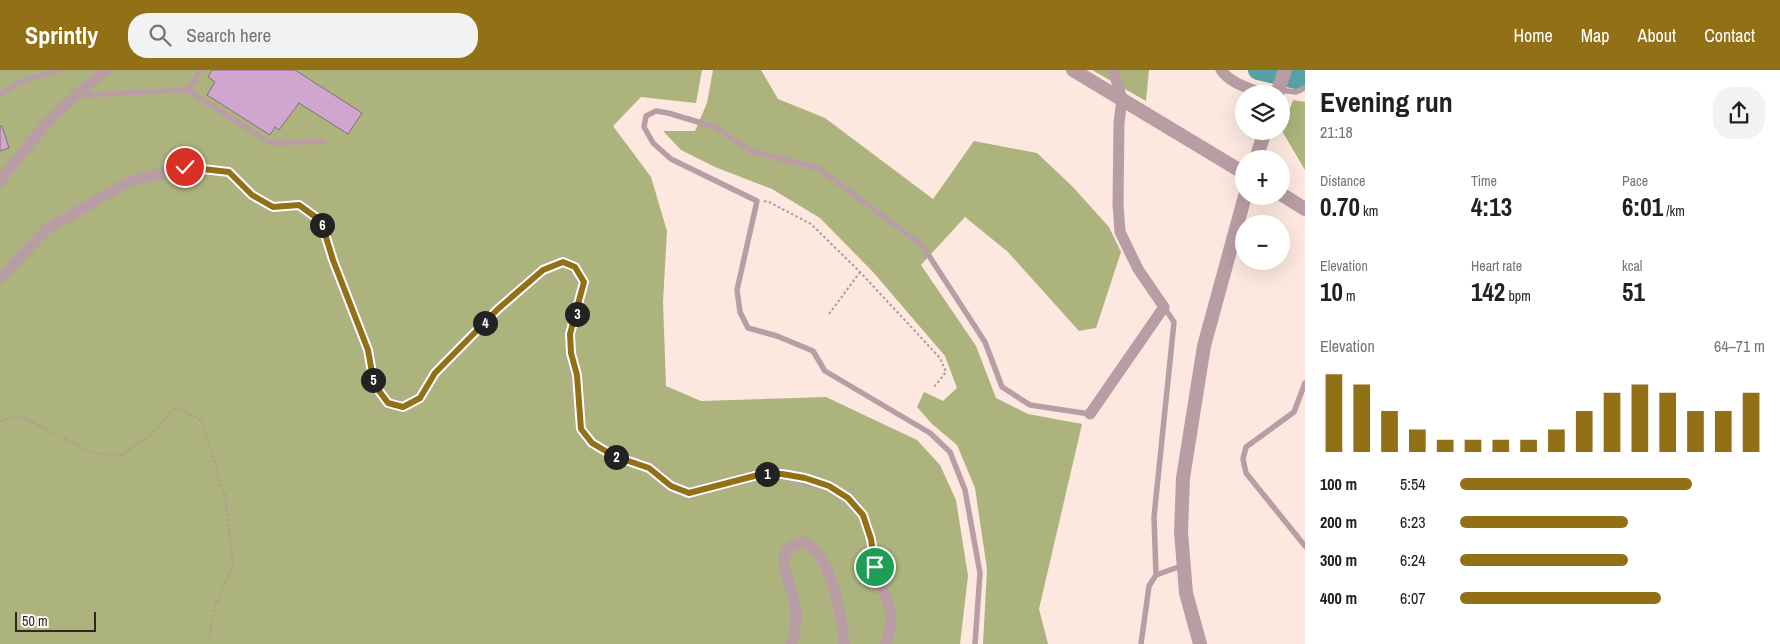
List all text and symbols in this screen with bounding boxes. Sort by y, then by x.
search box [128,13,478,58]
text: Sprintly [25,19,98,51]
icon: search [146,21,174,49]
text: Search here [186,22,271,48]
text: Home [1513,23,1553,48]
text: Map [1581,23,1610,48]
text: About [1638,23,1676,48]
text: Contact [1704,23,1755,48]
text: Evening run [1320,83,1453,121]
map controls [1235,85,1290,270]
button: layers [1235,85,1290,140]
button: share [1713,87,1765,139]
text: 21:18 [1320,121,1353,143]
pin [164,146,206,188]
button: + [1235,150,1290,205]
icon: check [171,153,199,181]
text: Distance [1320,172,1365,190]
text: Time [1471,172,1497,190]
text: Pace [1622,172,1648,190]
text: 0.70 [1320,190,1360,224]
text: 4:13 [1471,190,1512,224]
text: 6:01 [1622,190,1663,224]
text: km [1360,202,1378,220]
text: /km [1663,202,1685,220]
pin: 6 [310,212,334,238]
button: − [1235,215,1290,270]
text: 6 [319,216,326,234]
text: Elevation [1320,257,1368,275]
text: Heart rate [1471,257,1522,275]
text: kcal [1622,257,1642,275]
text: 10 [1320,275,1343,309]
text: 142 [1471,275,1505,309]
text: 51 [1622,275,1645,309]
text: m [1343,287,1356,305]
text: bpm [1505,287,1531,305]
pin: 3 [564,302,590,326]
text: 3 [574,305,581,323]
pin: 4 [472,310,498,336]
text: 4 [482,314,489,332]
text: Elevation [1320,335,1375,357]
text: 64–71 m [1714,335,1765,357]
pin: 5 [360,368,386,392]
text: 5 [370,371,377,389]
pin: 2 [604,444,628,470]
text: 2 [613,448,620,466]
pin: 1 [754,462,780,486]
text: 1 [764,465,771,483]
text: 100 m [1320,473,1357,495]
text: 5:54 [1400,473,1426,495]
text: 200 m [1320,511,1357,533]
text: 6:23 [1400,511,1426,533]
pin [854,546,896,588]
text: 300 m [1320,549,1357,571]
text: 6:24 [1400,549,1426,571]
icon: arrive [861,553,889,581]
text: 400 m [1320,587,1357,609]
text: 6:07 [1400,587,1426,609]
scale bar [15,609,96,632]
text: 50 m [22,612,48,630]

